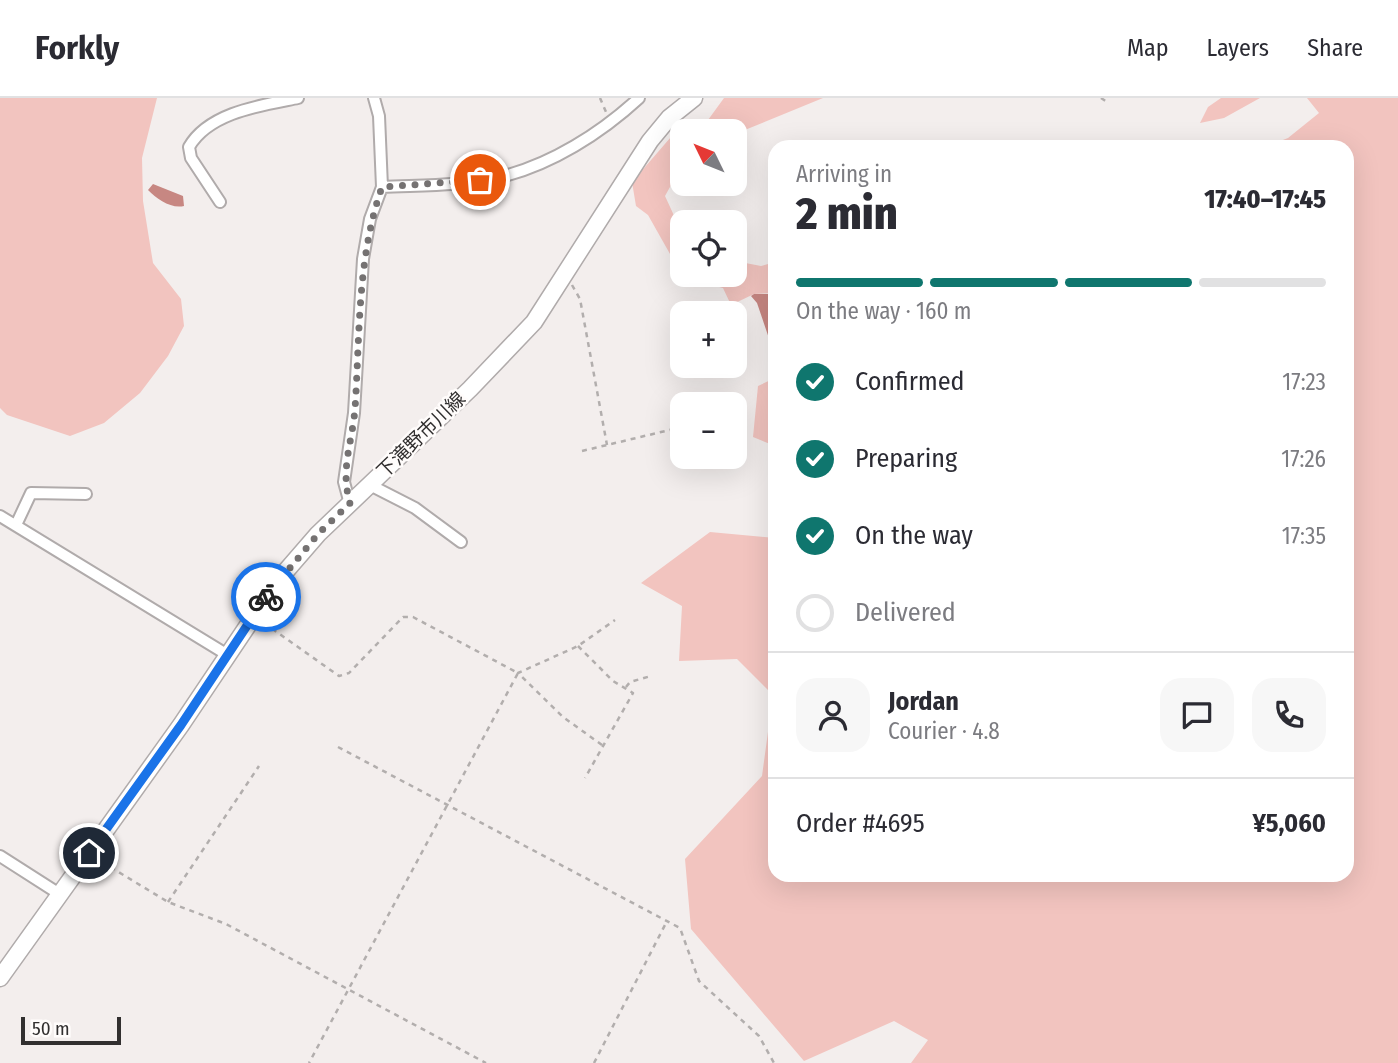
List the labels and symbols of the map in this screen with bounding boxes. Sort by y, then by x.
north arrow [670,119,747,196]
pin [450,150,510,210]
street label: 下滝野市川線 [372,387,470,483]
courier [231,562,301,632]
pin [59,823,119,883]
scale bar [21,1014,121,1046]

